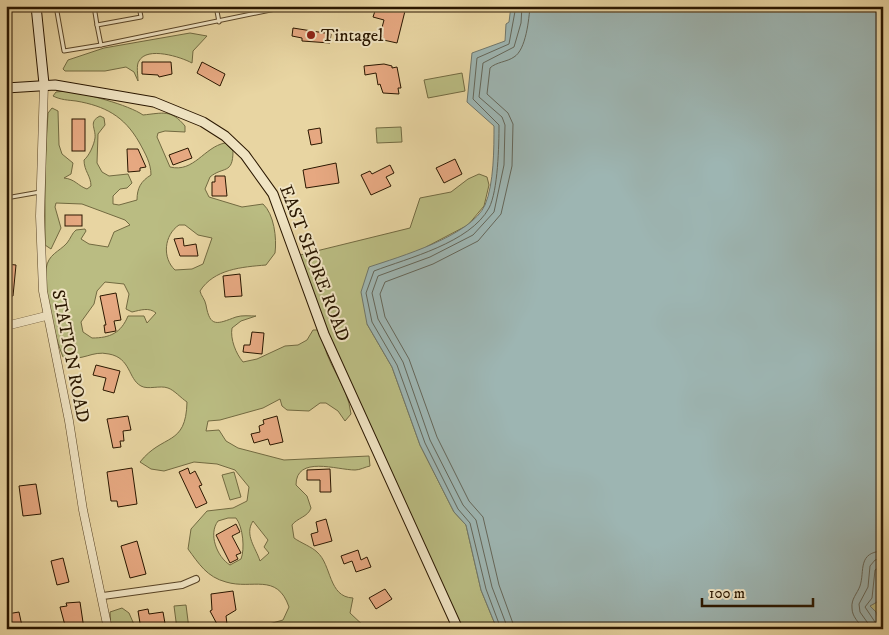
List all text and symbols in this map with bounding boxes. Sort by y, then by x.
place label: Tintagel [321,25,384,47]
marker: Tintagel [305,29,317,41]
street label: EAST SHORE ROAD [274,182,354,345]
street label: STATION ROAD [46,288,94,425]
scale bar [702,575,813,607]
text: 100 m [709,584,745,603]

